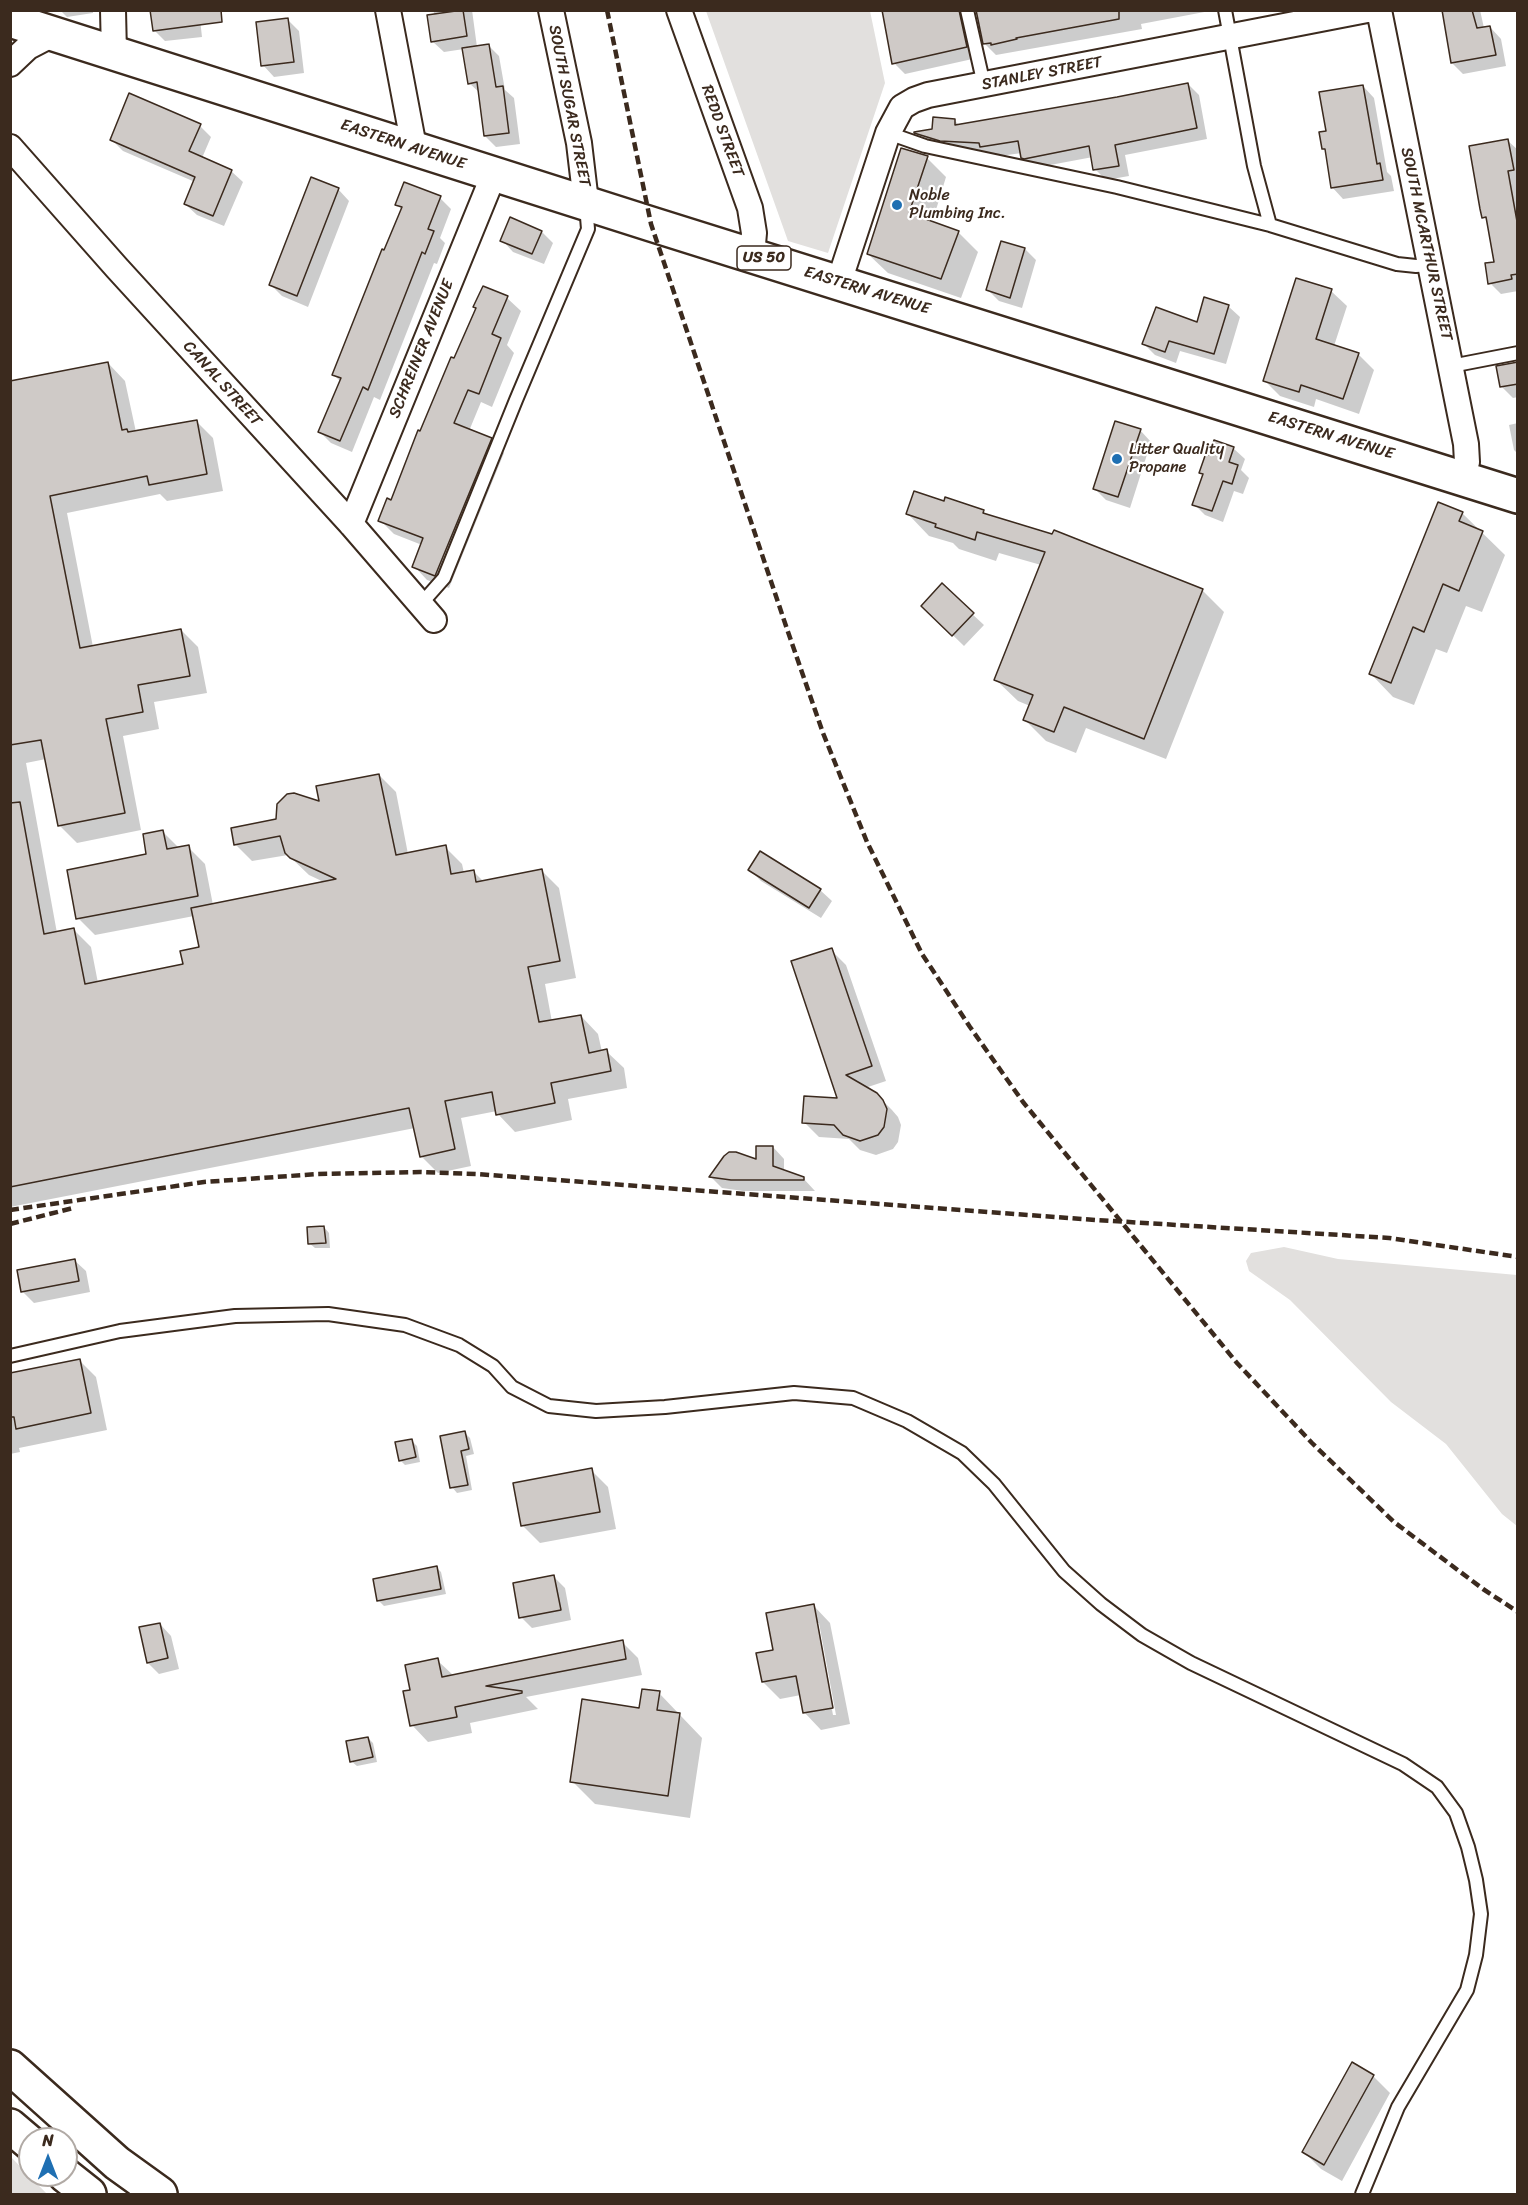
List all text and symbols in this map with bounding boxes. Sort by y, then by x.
street label: SOUTH SUGAR STREET [544,24,594,188]
street label: STANLEY STREET [980,53,1104,95]
street label: REDD STREET [696,82,748,180]
street label: EASTERN AVENUE [338,116,468,174]
street label: SOUTH MCARTHUR STREET [1396,146,1456,342]
place label: Noble Plumbing Inc. [909,186,1006,224]
marker: Noble Plumbing Inc. [890,198,904,212]
road number: US 50 [737,246,791,270]
street label: EASTERN AVENUE [802,263,932,319]
street label: SCHREINER AVENUE [385,277,459,421]
street label: CANAL STREET [179,337,265,431]
street label: EASTERN AVENUE [1266,408,1396,464]
place label: Litter Quality Propane [1129,440,1224,478]
marker: Litter Quality Propane [1110,452,1124,466]
text: N [42,2126,54,2155]
north arrow [18,2127,78,2187]

